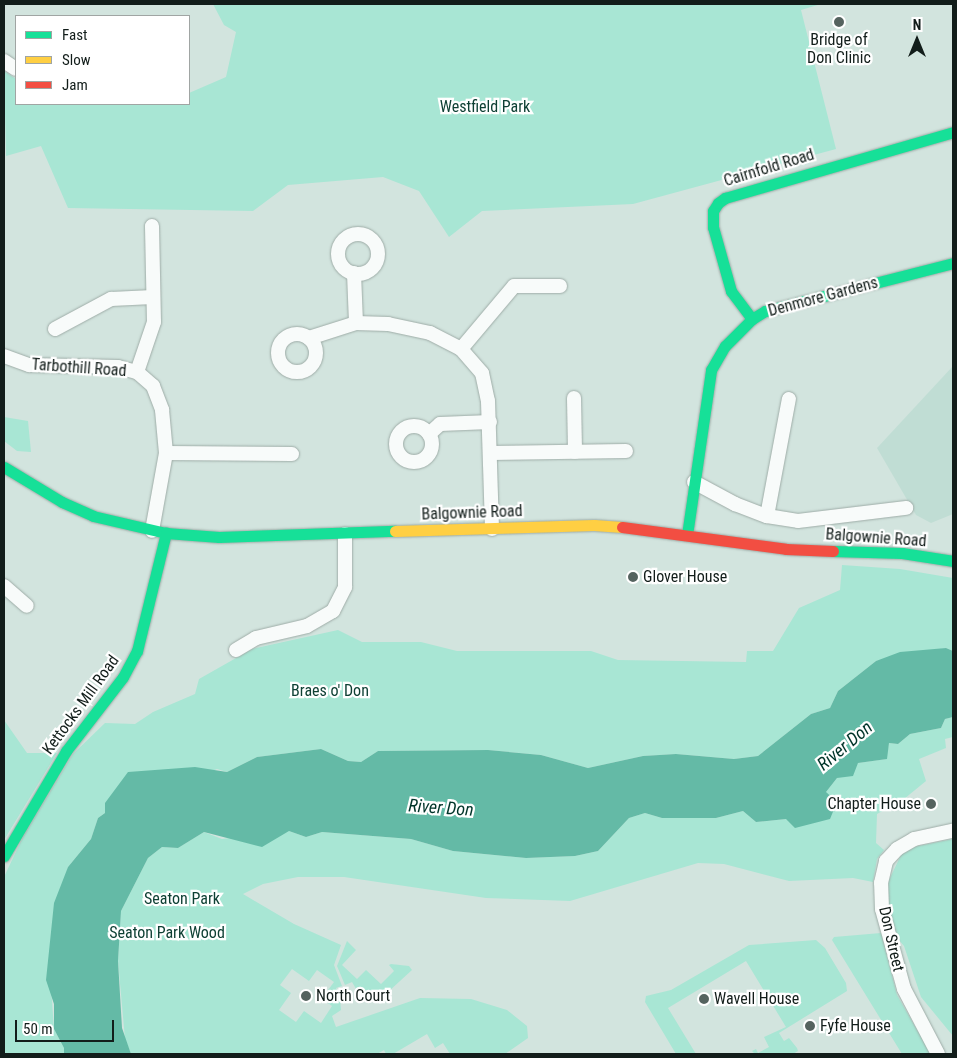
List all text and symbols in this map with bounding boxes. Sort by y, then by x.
legend [15,15,190,105]
north arrow [892,15,942,65]
marker: Bridge of Don Clinic [833,16,845,28]
text: N [913,17,921,33]
text: Fast [62,26,87,44]
place label: Bridge of Don Clinic [807,30,871,68]
text: Slow [62,51,91,69]
text: Jam [62,76,88,94]
park label: Westfield Park [440,97,530,117]
street label: Cairnfold Road [721,145,817,191]
street label: Denmore Gardens [766,273,880,321]
street label: Tarbothill Road [31,355,127,381]
street label: Balgownie Road [421,502,523,524]
street label: Balgownie Road [825,525,927,551]
place label: Glover House [643,567,727,587]
marker: Glover House [627,571,639,583]
street label: Kettocks Mill Road [39,652,123,758]
park label: Braes o' Don [291,681,369,701]
water label: River Don [813,717,877,775]
place label: Chapter House [827,794,921,814]
water label: River Don [408,795,474,821]
marker: Chapter House [925,798,937,810]
park label: Seaton Park [144,889,220,909]
street label: Don Street [874,905,908,973]
park label: Seaton Park Wood [109,923,225,943]
place label: North Court [316,986,390,1006]
place label: Wavell House [714,989,799,1009]
marker: North Court [300,990,312,1002]
marker: Wavell House [698,993,710,1005]
scale bar [18,1010,116,1042]
place label: Fyfe House [820,1016,891,1036]
text: 50 m [23,1020,53,1038]
marker: Fyfe House [804,1020,816,1032]

